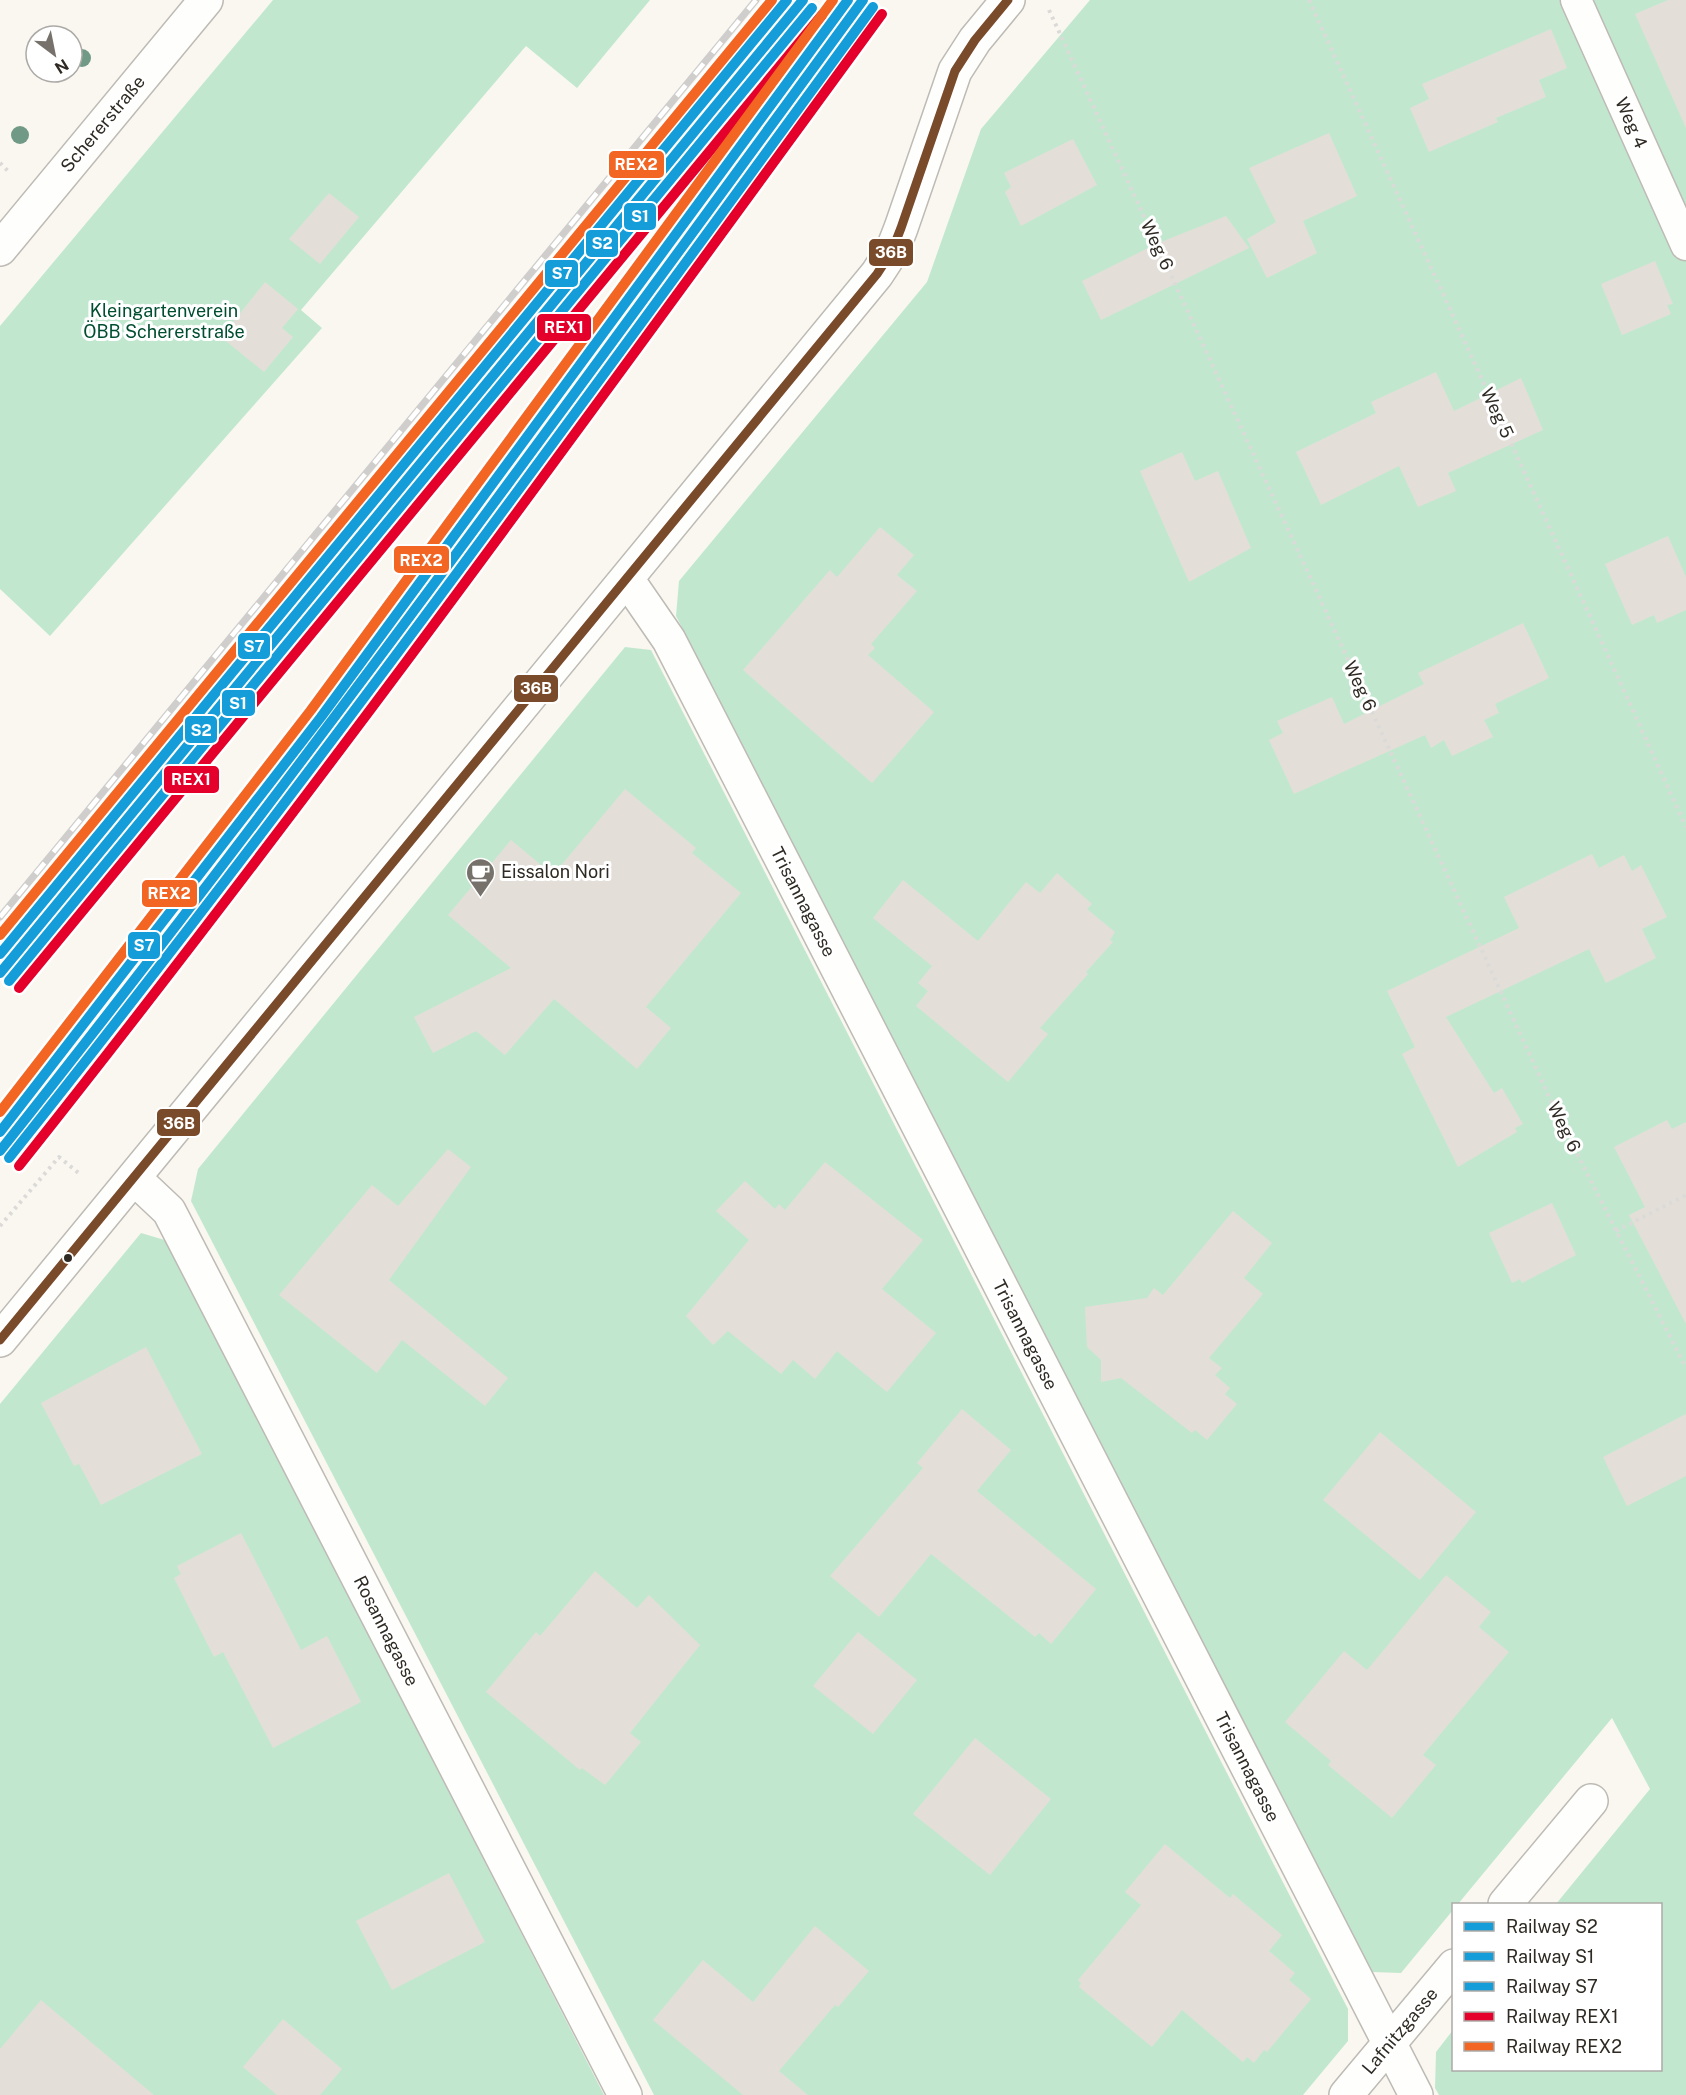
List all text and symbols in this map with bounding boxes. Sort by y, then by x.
north arrow [24,24,84,84]
text: N [51,55,72,78]
street label: Schererstraße [56,71,149,176]
street label: Weg 4 [1611,94,1652,151]
line badge: REX2 [608,150,665,179]
text: REX2 [614,155,658,174]
line badge: S1 [623,202,657,231]
text: S1 [631,207,649,226]
street label: Weg 6 [1137,216,1178,273]
line badge: S2 [585,229,619,258]
text: S2 [591,234,613,253]
line badge: 36B [868,238,914,267]
text: 36B [875,243,907,262]
line badge: S7 [544,259,579,288]
text: S7 [551,264,573,283]
park label: Kleingartenverein ÖBB Schererstraße [83,300,245,342]
line badge: REX1 [536,313,592,342]
text: REX1 [544,318,584,337]
street label: Weg 5 [1477,384,1518,442]
line badge: REX2 [393,545,450,574]
text: REX2 [399,551,443,570]
line badge: S7 [237,632,271,660]
text: S7 [243,637,265,656]
street label: Weg 6 [1340,657,1381,714]
line badge: 36B [513,674,559,703]
text: 36B [520,679,552,698]
line badge: S1 [221,689,256,717]
text: S1 [229,694,247,713]
line badge: S2 [184,715,218,744]
text: S2 [190,721,212,740]
line badge: REX1 [163,765,220,794]
text: REX1 [171,770,211,789]
street label: Trisannagasse [767,843,840,960]
cafe icon: Eissalon Nori [464,856,496,898]
place label: Eissalon Nori [501,861,610,882]
line badge: REX2 [141,879,198,908]
text: REX2 [147,884,191,903]
line badge: S7 [127,931,161,960]
text: S7 [133,936,155,955]
street label: Weg 6 [1543,1098,1586,1155]
line badge: 36B [156,1108,201,1137]
text: 36B [163,1114,195,1133]
unlabelled marker [62,1252,74,1264]
street label: Trisannagasse [989,1276,1062,1393]
street label: Rosannagasse [350,1572,423,1689]
street label: Trisannagasse [1211,1708,1284,1825]
legend [1452,1903,1662,2071]
text: Railway S2 [1506,1916,1598,1937]
text: Railway S1 [1506,1946,1594,1967]
text: Railway S7 [1506,1976,1598,1997]
street label: Lafnitzgasse [1357,1983,1442,2078]
text: Railway REX1 [1506,2006,1618,2027]
text: Railway REX2 [1506,2036,1622,2057]

